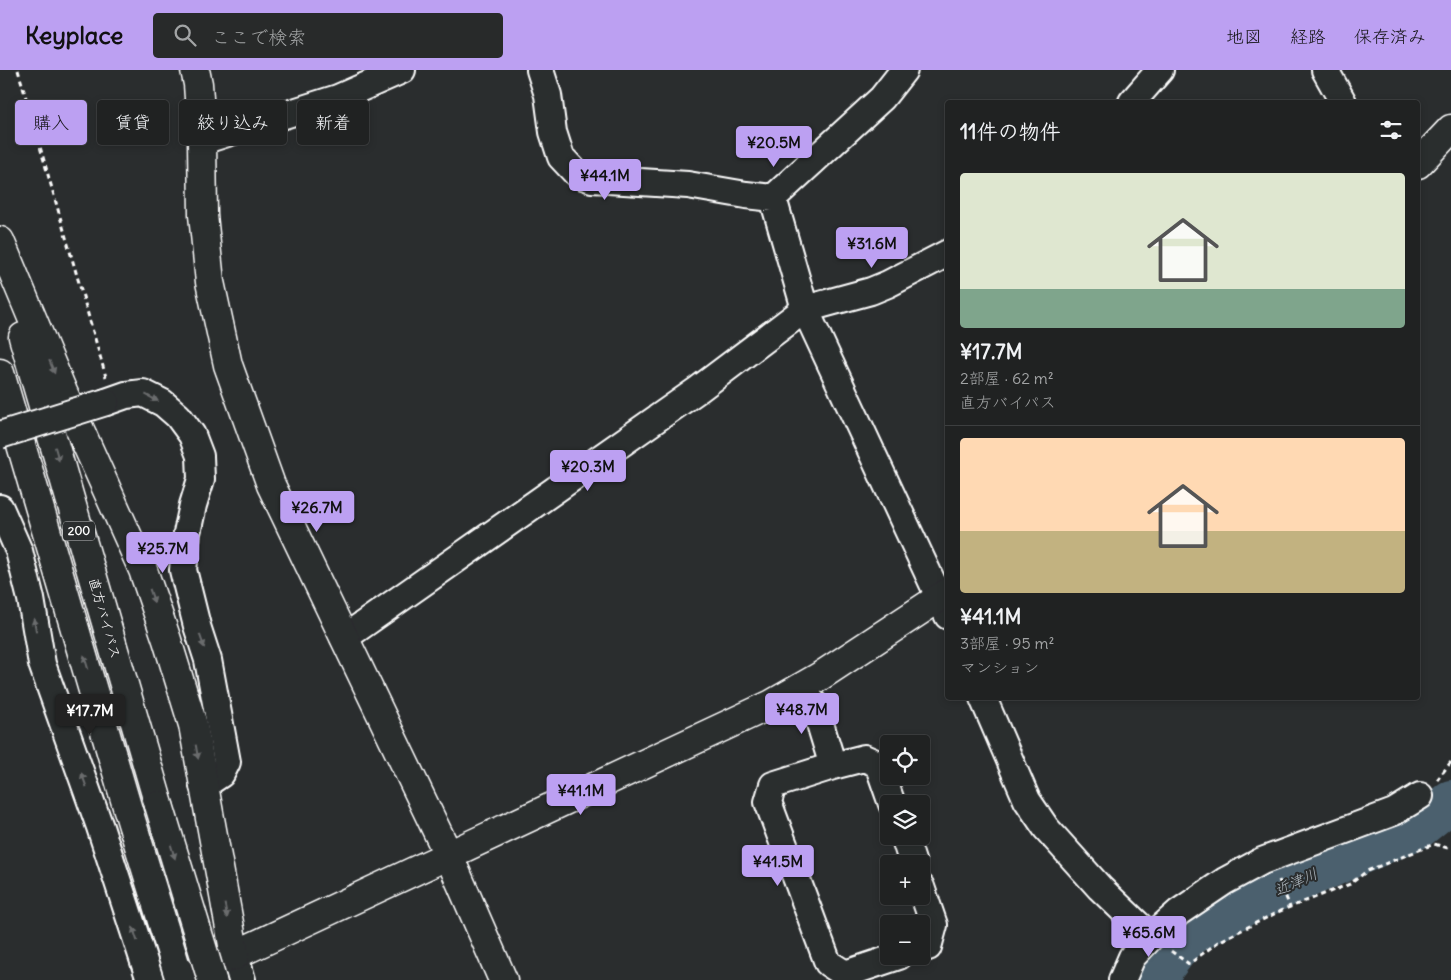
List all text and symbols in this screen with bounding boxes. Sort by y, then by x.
search box [153,13,503,58]
text: Keyplace [25,20,123,50]
icon: search [171,21,199,49]
text: ここで検索 [211,25,306,49]
text: 地図 [1226,25,1262,48]
text: 経路 [1290,25,1326,48]
text: 保存済み [1354,25,1426,48]
chip: 購入 [15,100,87,145]
chip: 賃貸 [97,100,169,145]
chip: 絞り込み [179,100,287,145]
chip: 新着 [297,100,369,145]
icon: filters [1377,116,1405,144]
text: 11件の物件 [960,118,1061,145]
pin: ¥20.5M [733,126,815,168]
text: ¥20.5M [747,132,801,152]
pin: ¥44.1M [564,158,646,201]
text: ¥44.1M [580,165,630,185]
icon: home [1138,205,1228,295]
pin: ¥31.6M [831,226,913,269]
text: ¥31.6M [847,233,897,253]
text: ¥17.7M [960,338,1023,365]
one-way arrow [48,360,56,375]
text: 2部屋 · 62 m² [960,368,1054,388]
text: 直方バイパス [960,392,1056,412]
one-way arrow [145,394,159,402]
one-way arrow [54,447,62,462]
pin: ¥20.3M [547,450,629,492]
text: ¥20.3M [561,456,615,476]
icon: home [1138,471,1228,561]
pin: ¥26.7M [276,490,358,533]
text: ¥26.7M [291,497,343,517]
road number: 200 [63,522,95,541]
pin: ¥25.7M [122,532,204,574]
text: ¥25.7M [137,538,189,558]
street label: 直方バイパス [85,575,125,661]
one-way arrow [148,589,156,604]
text: ¥41.1M [960,603,1021,630]
one-way arrow [31,616,39,632]
one-way arrow [199,633,206,648]
text: 3部屋 · 95 m² [960,633,1054,653]
one-way arrow [81,655,89,670]
text: マンション [960,657,1039,677]
pin: ¥48.7M [761,692,843,735]
pin: ¥17.7M [49,694,131,736]
text: ¥48.7M [776,699,828,719]
text: ¥17.7M [66,700,114,720]
map controls [880,735,930,965]
button: locate [880,735,930,785]
one-way arrow [194,744,202,760]
one-way arrow [79,772,87,787]
pin: ¥41.1M [540,774,622,816]
text: ¥41.1M [558,780,604,800]
button: layers [880,795,930,845]
one-way arrow [169,844,177,859]
pin: ¥41.5M [737,844,819,887]
text: ¥41.5M [753,851,803,871]
button: + [880,855,930,905]
water label: 近津川 [1271,864,1320,899]
one-way arrow [223,904,231,920]
button: − [880,915,930,965]
pin: ¥65.6M [1108,916,1190,958]
text: ¥65.6M [1122,922,1176,942]
one-way arrow [131,926,138,941]

